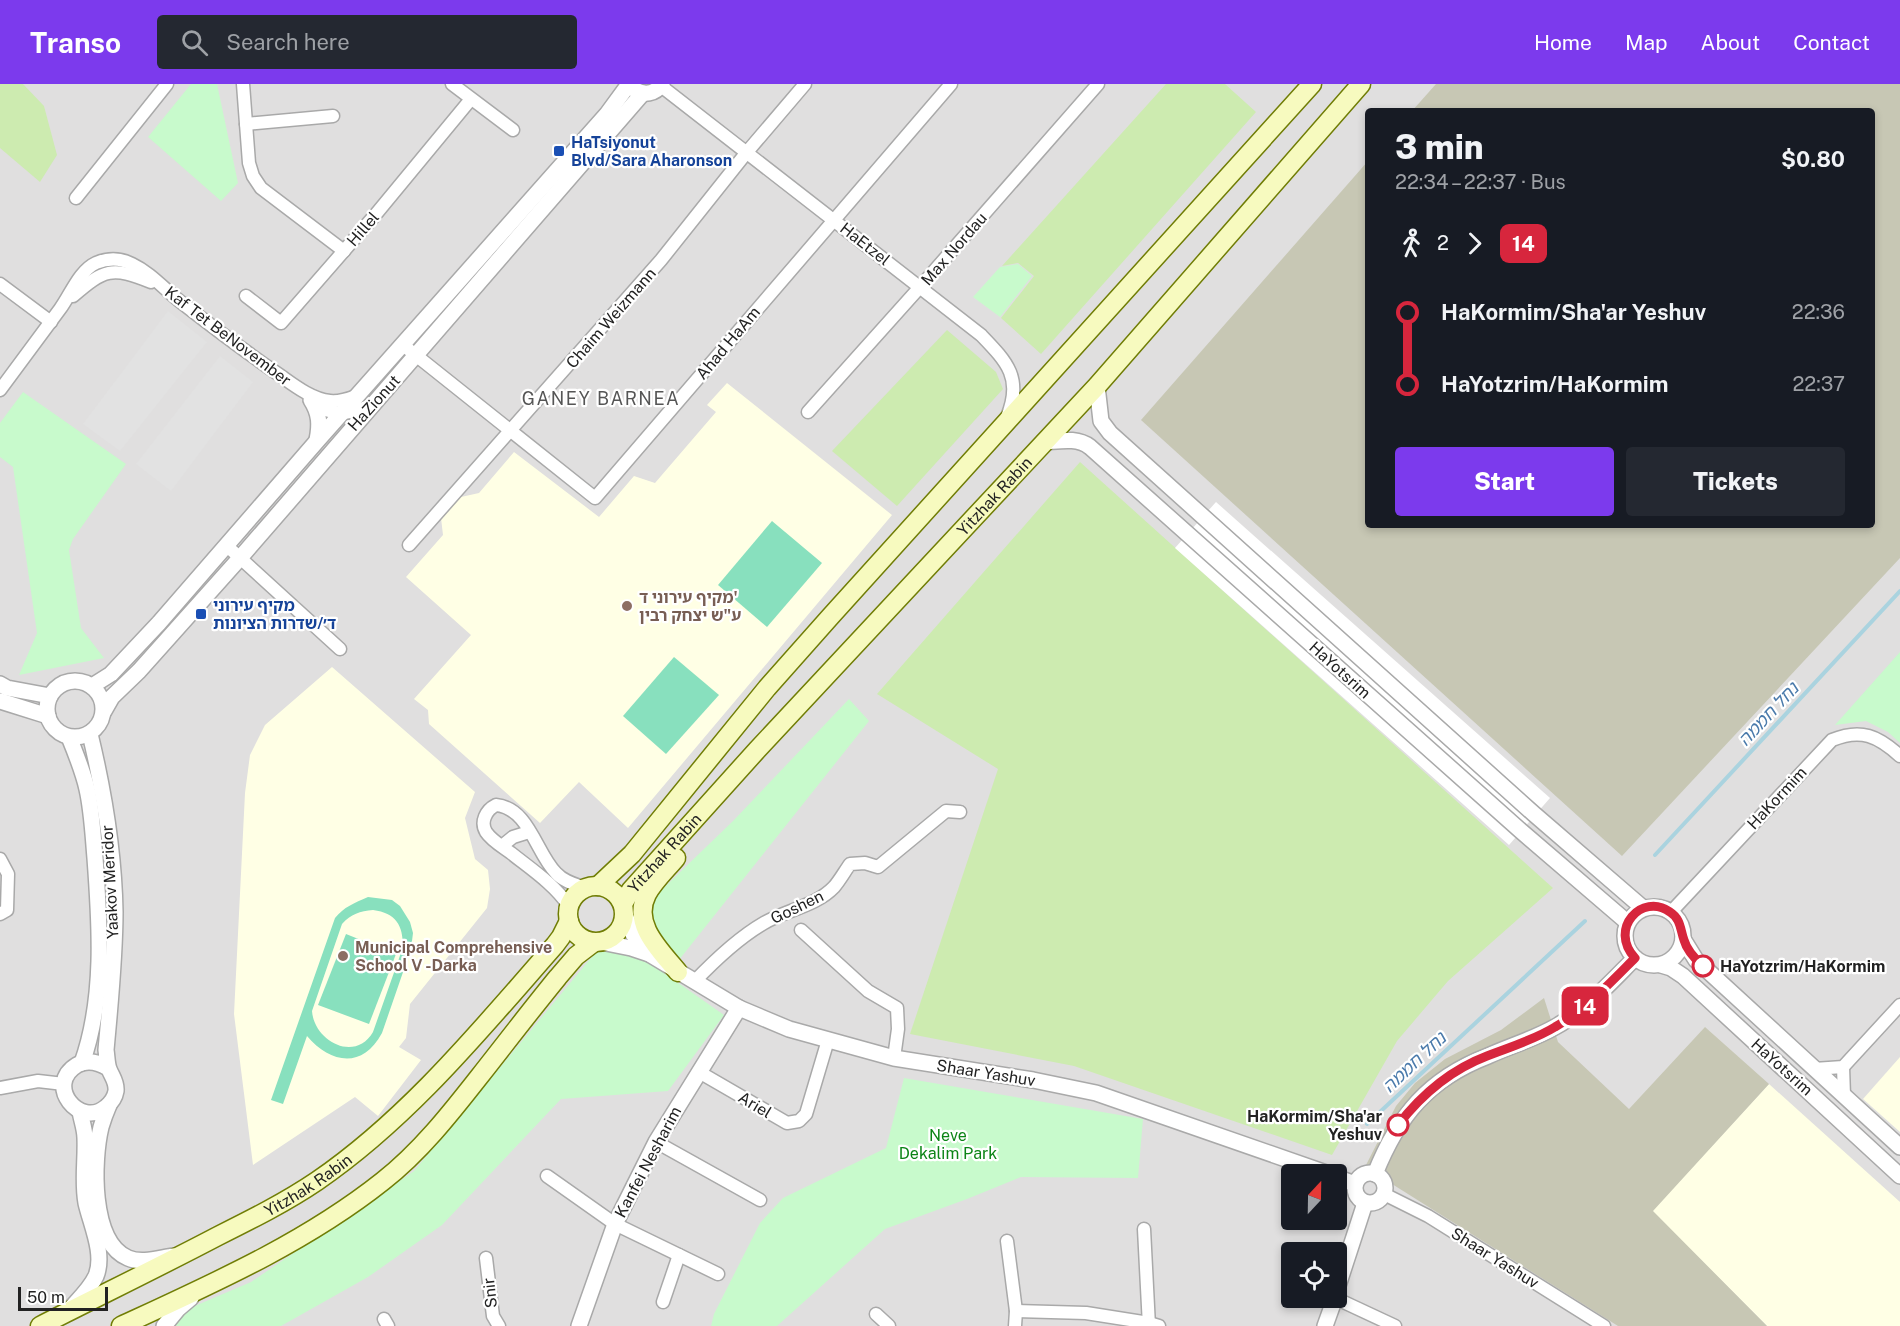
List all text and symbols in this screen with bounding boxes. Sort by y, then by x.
search box [157,15,577,69]
text: Transo [30,26,121,59]
icon: search [178,26,211,59]
text: Search here [226,29,350,55]
text: Home [1534,30,1592,55]
text: Map [1625,30,1668,55]
text: About [1701,30,1760,55]
text: Contact [1793,30,1870,55]
text: 3 min [1395,128,1484,166]
place label: HaTsiyonut Blvd/Sara Aharonson [571,133,732,170]
marker: HaTsiyonut Blvd/Sara Aharonson [552,144,566,158]
text: $0.80 [1781,146,1845,172]
text: 22:34 – 22:37 · Bus [1395,170,1566,194]
street label: Hillel [343,208,383,250]
street label: Max Nordau [917,209,991,289]
street label: HaEtzel [836,219,894,270]
icon: walk [1395,227,1428,260]
icon: forward [1458,227,1491,260]
text: 2 [1437,231,1449,255]
text: 14 [1512,231,1535,256]
street label: Chaim Weizmann [562,264,660,372]
street label: Kaf Tet BeNovember [161,282,295,390]
text: HaKormim/Sha'ar Yeshuv [1441,299,1706,325]
text: 22:36 [1792,300,1845,324]
street label: Ahad HaAm [692,303,764,383]
street label: HaZionut [344,371,404,435]
text: HaYotzrim/HaKormim [1441,371,1668,397]
text: 22:37 [1792,372,1845,396]
district label: GANEY BARNEA [522,388,680,409]
button: Start [1395,447,1614,516]
button: Tickets [1626,447,1845,516]
street label: Yitzhak Rabin [953,453,1036,539]
place label: מקיף עירוני ד' ע"ש יצחק רבין [639,588,741,625]
place label: מקיף עירוני ד׳/שדרות הציונות [213,596,336,633]
marker: מקיף עירוני ד' ע"ש יצחק רבין [620,599,634,613]
marker: מקיף עירוני ד׳/שדרות הציונות [194,607,208,621]
street label: HaYotsrim [1305,637,1375,703]
water label: נחל חממה [1733,677,1803,750]
street label: HaKormim [1743,763,1811,833]
street label: Yitzhak Rabin [624,809,705,897]
street label: Yaakov Meridor [98,825,122,939]
street label: Goshen [768,886,826,928]
place label: Municipal Comprehensive School V -Darka [355,938,552,975]
marker: Municipal Comprehensive School V -Darka [336,949,350,963]
marker: HaYotzrim/HaKormim [1692,955,1714,977]
place label: HaYotzrim/HaKormim [1720,957,1885,976]
line badge: 14 [1558,986,1612,1026]
text: 14 [1574,994,1596,1019]
water label: נחל חממה [1378,1027,1451,1097]
street label: HaYotsrim [1747,1034,1817,1100]
street label: Shaar Yashuv [935,1056,1037,1090]
street label: Ariel [735,1088,775,1122]
street label: Kanfei Nesharim [611,1103,685,1221]
place label: HaKormim/Sha'ar Yeshuv [1247,1107,1383,1144]
marker: HaKormim/Sha'ar Yeshuv [1387,1114,1409,1136]
park label: Neve Dekalim Park [899,1126,997,1163]
street label: Yitzhak Rabin [261,1149,355,1220]
north arrow [1281,1164,1347,1230]
map controls [1281,1164,1347,1308]
street label: Shaar Yashuv [1448,1223,1542,1293]
button: locate [1281,1242,1347,1308]
street label: Snir [479,1277,501,1309]
scale bar [18,1284,108,1312]
text: 50 m [27,1288,65,1307]

